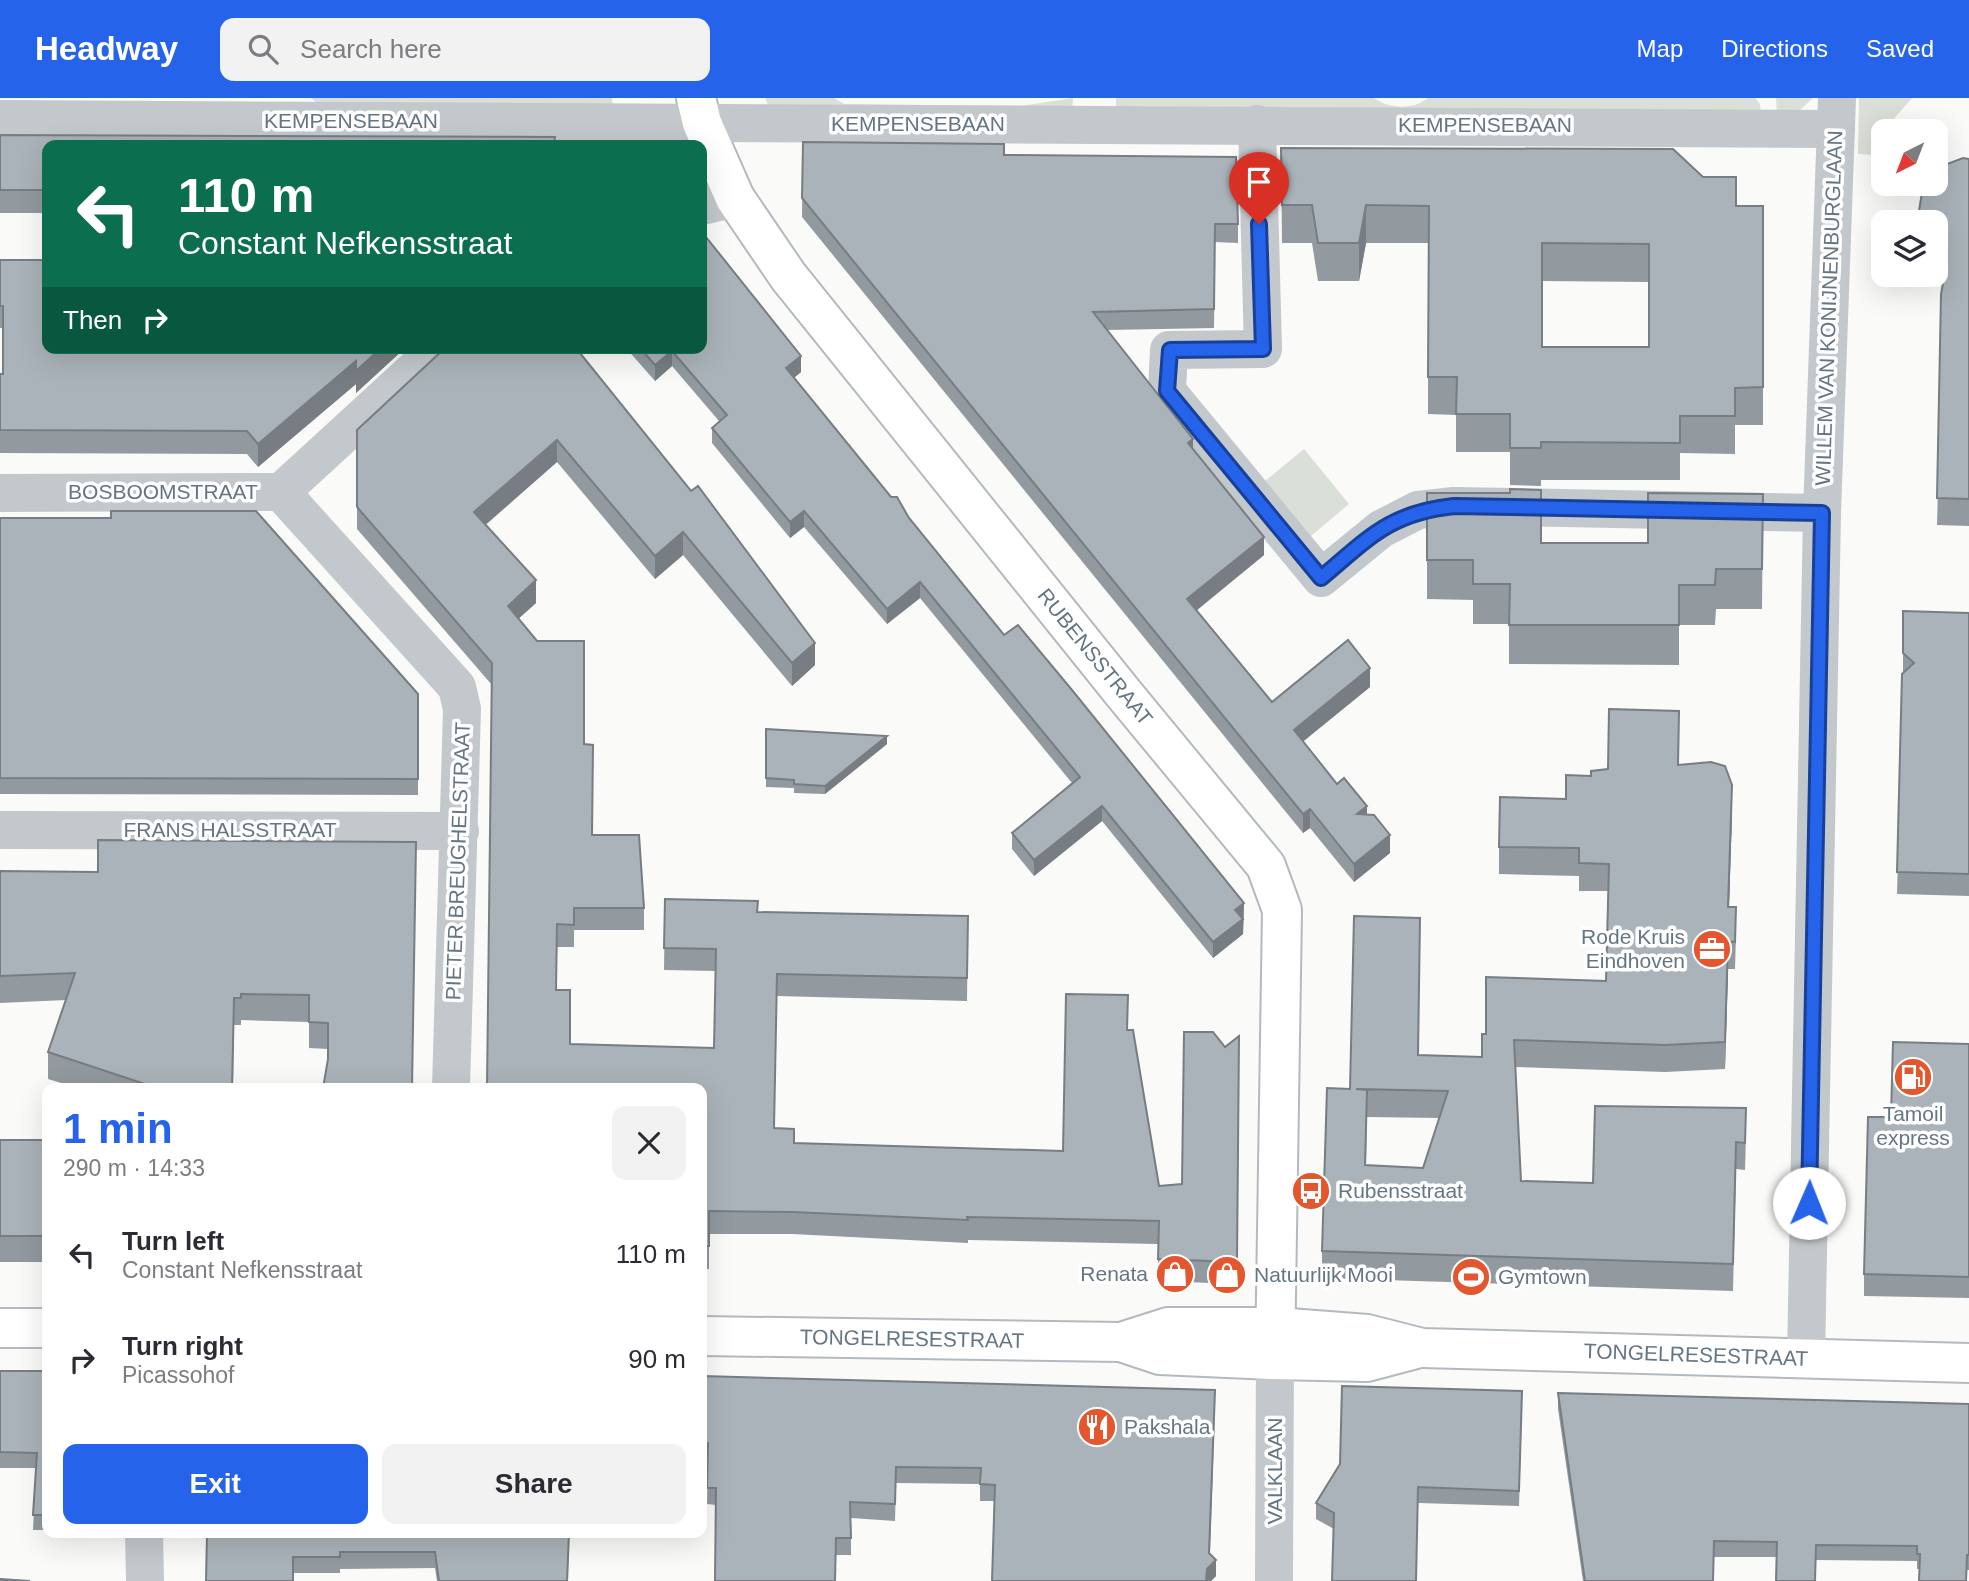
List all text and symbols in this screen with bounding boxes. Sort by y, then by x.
search box [220,18,710,81]
text: Headway [35,30,178,67]
icon: search [244,30,282,68]
text: Search here [300,34,442,64]
text: Map [1637,35,1683,62]
text: Directions [1721,35,1828,62]
text: Saved [1866,35,1934,62]
street label: KEMPENSEBAAN [264,109,438,132]
street label: KEMPENSEBAAN [831,112,1005,135]
street label: KEMPENSEBAAN [1398,113,1572,136]
north arrow [1871,119,1948,196]
map controls [1871,119,1948,287]
street label: WILLEM VAN KONIJNENBURGLAAN [1811,130,1846,486]
pin [1229,152,1289,224]
icon: arrive [1240,163,1278,201]
icon: left [63,168,154,259]
text: 110 m [178,168,314,222]
button: layers [1871,210,1948,287]
text: Constant Nefkensstraat [178,225,512,261]
icon: right [136,301,174,339]
text: Then [63,305,122,335]
street label: BOSBOOMSTRAAT [68,480,258,503]
street label: RUBENSSTRAAT [1033,584,1158,730]
street label: PIETER BREUGHELSTRAAT [441,721,474,1001]
street label: FRANS HALSSTRAAT [123,818,337,841]
place label: Rode Kruis Eindhoven [1581,925,1685,972]
office icon: Rode Kruis Eindhoven [1691,928,1733,970]
fuel station icon: Tamoil express [1892,1056,1934,1098]
place label: Tamoil express [1876,1102,1950,1149]
text: 1 min [63,1105,173,1152]
button: close [612,1106,686,1180]
text: 290 m · 14:33 [63,1155,205,1181]
position arrow [1772,1166,1846,1240]
bus stop icon: Rubensstraat [1290,1170,1332,1212]
place label: Rubensstraat [1338,1179,1463,1202]
text: Turn left [122,1226,224,1256]
icon: left [63,1236,101,1274]
text: 110 m [616,1239,686,1269]
shop icon: Renata [1154,1253,1196,1295]
shop icon: Natuurlijk Mooi [1206,1254,1248,1296]
sports icon: Gymtown [1450,1256,1492,1298]
text: Constant Nefkensstraat [122,1257,362,1283]
place label: Renata [1080,1262,1148,1285]
place label: Natuurlijk Mooi [1254,1263,1393,1286]
place label: Gymtown [1498,1265,1587,1288]
street label: TONGELRESESTRAAT [800,1325,1025,1352]
text: Turn right [122,1331,243,1361]
street label: TONGELRESESTRAAT [1583,1339,1809,1370]
icon: right [63,1341,101,1379]
text: 90 m [628,1344,686,1374]
text: Picassohof [122,1362,235,1388]
restaurant icon: Pakshala [1076,1406,1118,1448]
place label: Pakshala [1124,1415,1211,1438]
street label: VALKLAAN [1263,1418,1286,1525]
button: Exit [63,1444,368,1524]
button: Share [382,1444,686,1524]

